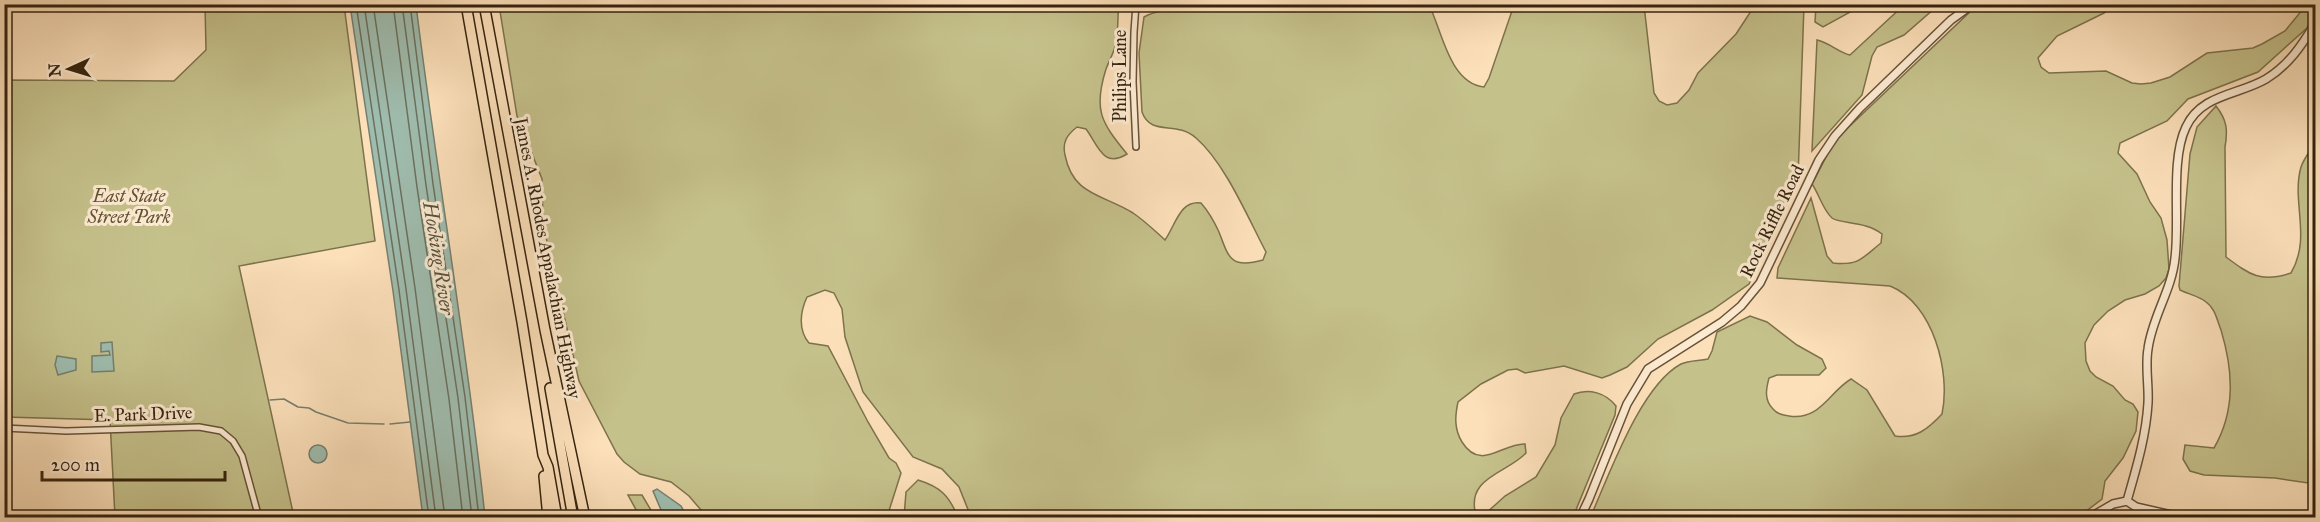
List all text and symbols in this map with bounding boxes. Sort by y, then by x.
street label: Philips Lane [1109,30,1131,122]
north arrow [39,39,99,99]
text: N [45,62,64,77]
street label: James A. Rhodes Appalachian Highway [509,113,586,401]
street label: Rock Riffle Road [1735,161,1809,281]
park label: East State Street Park [86,185,171,228]
water label: Hocking River [418,199,460,318]
street label: E. Park Drive [93,401,193,427]
scale bar [42,444,225,482]
text: 200 m [51,454,100,476]

